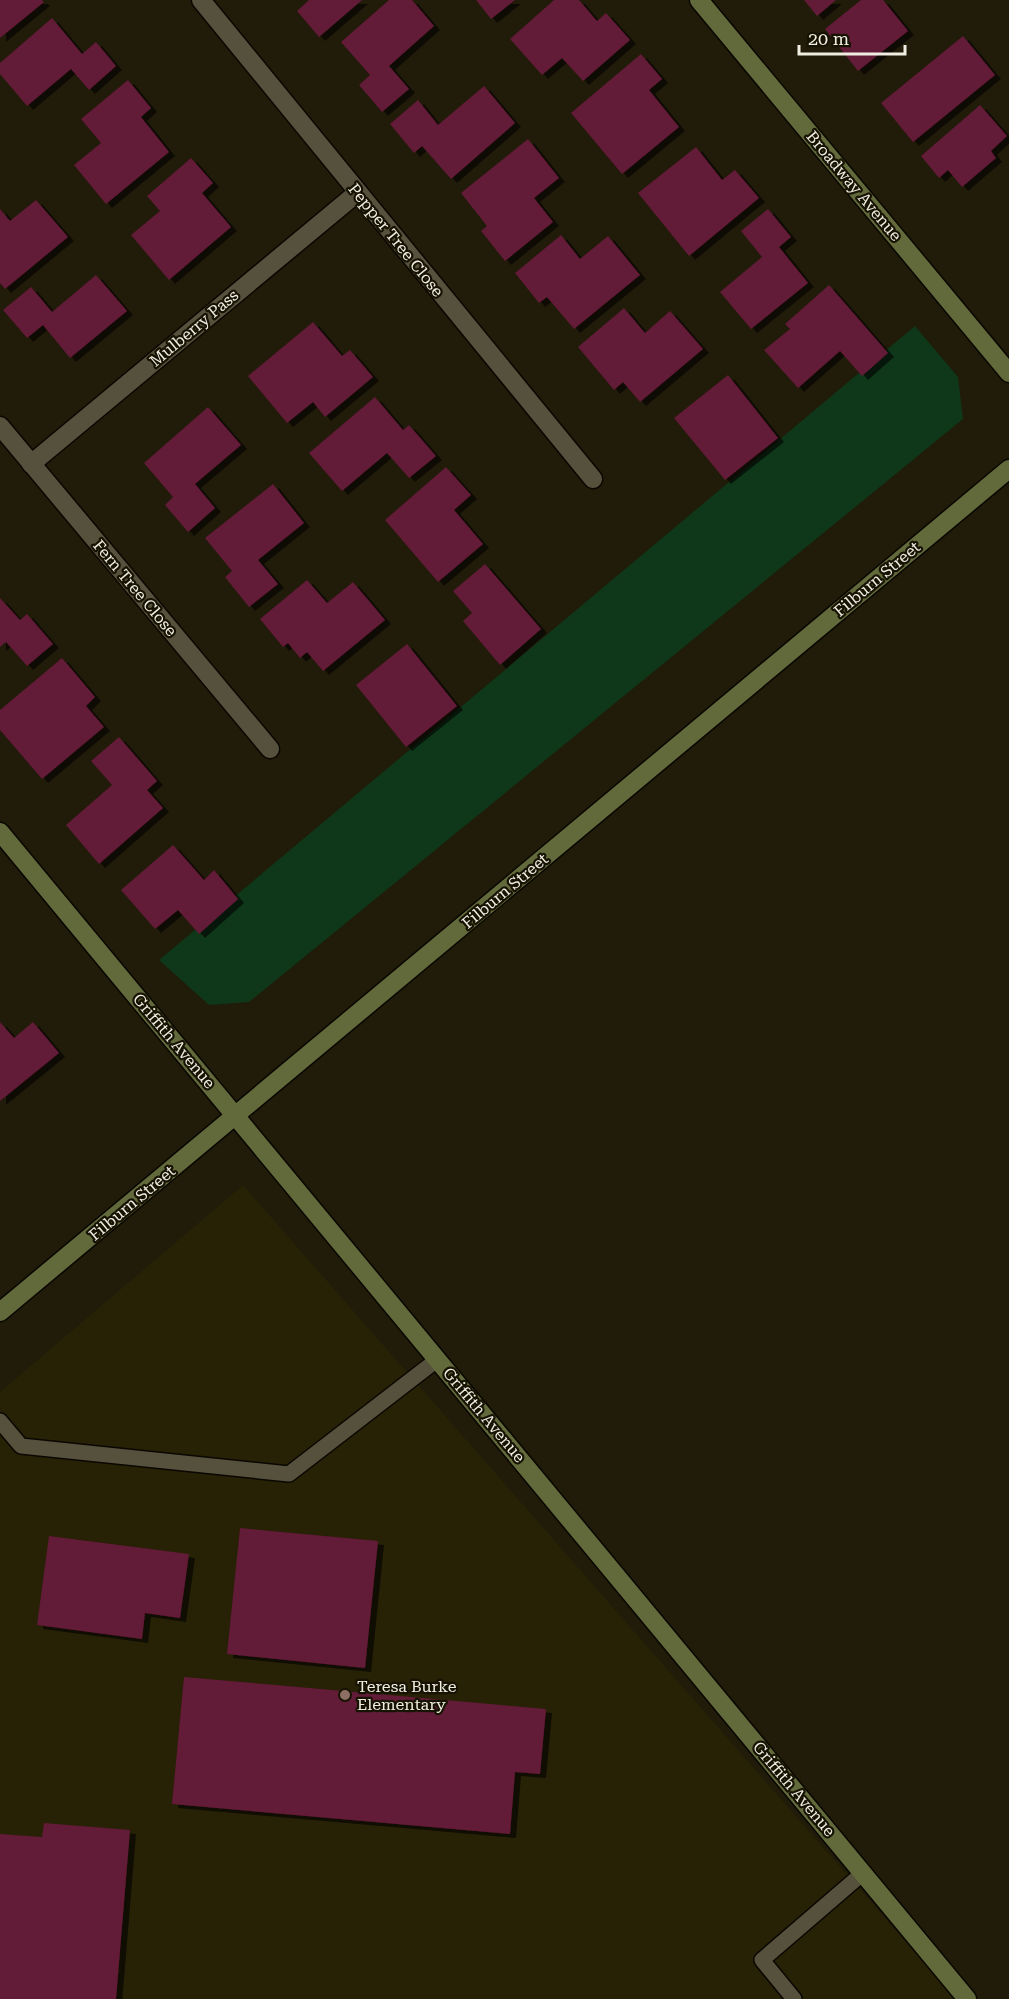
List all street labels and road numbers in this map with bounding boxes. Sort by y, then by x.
street label: Broadway Avenue [802,127,906,245]
street label: Pepper Tree Close [344,180,448,301]
street label: Mulberry Pass [146,285,242,371]
street label: Fern Tree Close [89,536,181,640]
street label: Filburn Street [830,537,924,621]
street label: Filburn Street [458,849,552,933]
street label: Griffith Avenue [129,990,219,1092]
street label: Filburn Street [85,1161,179,1245]
street label: Griffith Avenue [439,1364,529,1466]
street label: Griffith Avenue [749,1738,839,1840]

